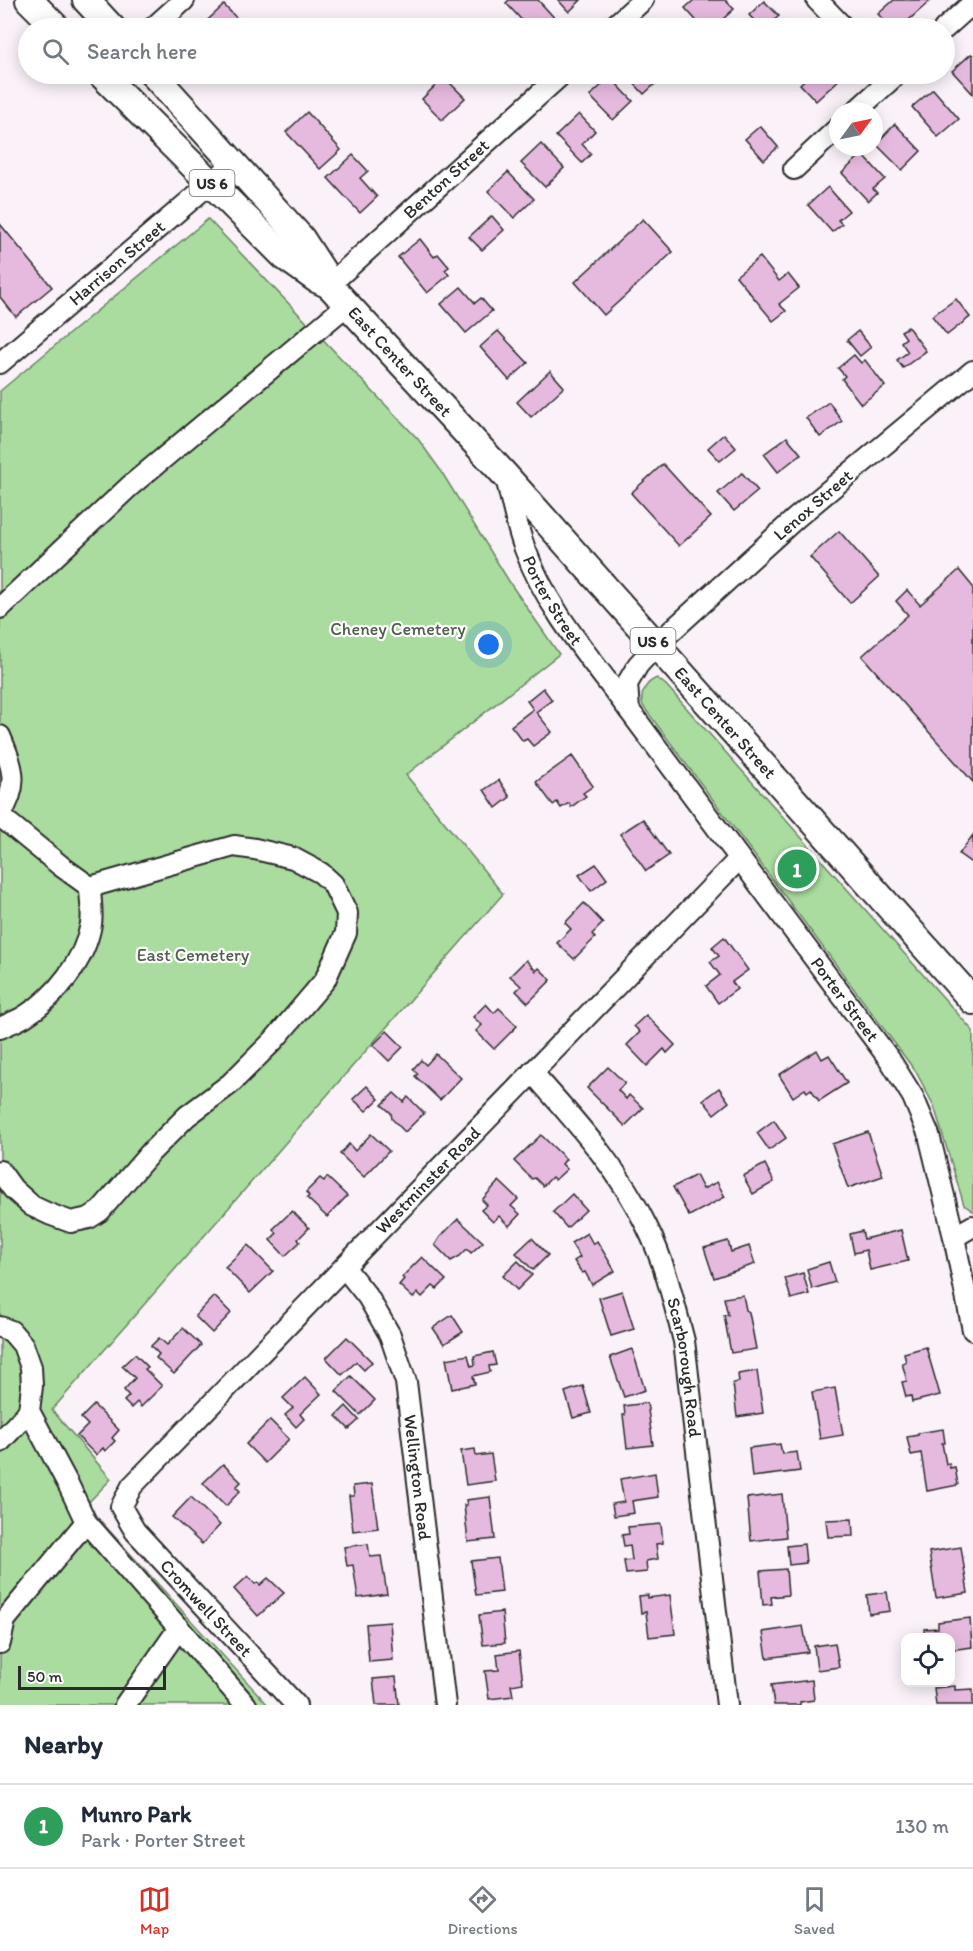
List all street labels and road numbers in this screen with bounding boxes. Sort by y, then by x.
street label: Benton Street [399,134,494,223]
road number: US 6 [190,170,234,196]
street label: Harrison Street [64,215,170,310]
street label: East Center Street [343,302,457,422]
street label: Lenox Street [769,465,857,545]
street label: Porter Street [518,552,587,650]
road number: US 6 [630,628,676,654]
street label: East Center Street [670,662,781,783]
street label: Porter Street [806,953,884,1046]
street label: Westminster Road [371,1122,485,1239]
street label: Scarborough Road [662,1295,706,1439]
street label: Wellington Road [399,1413,436,1542]
street label: Cromwell Street [155,1555,257,1661]

